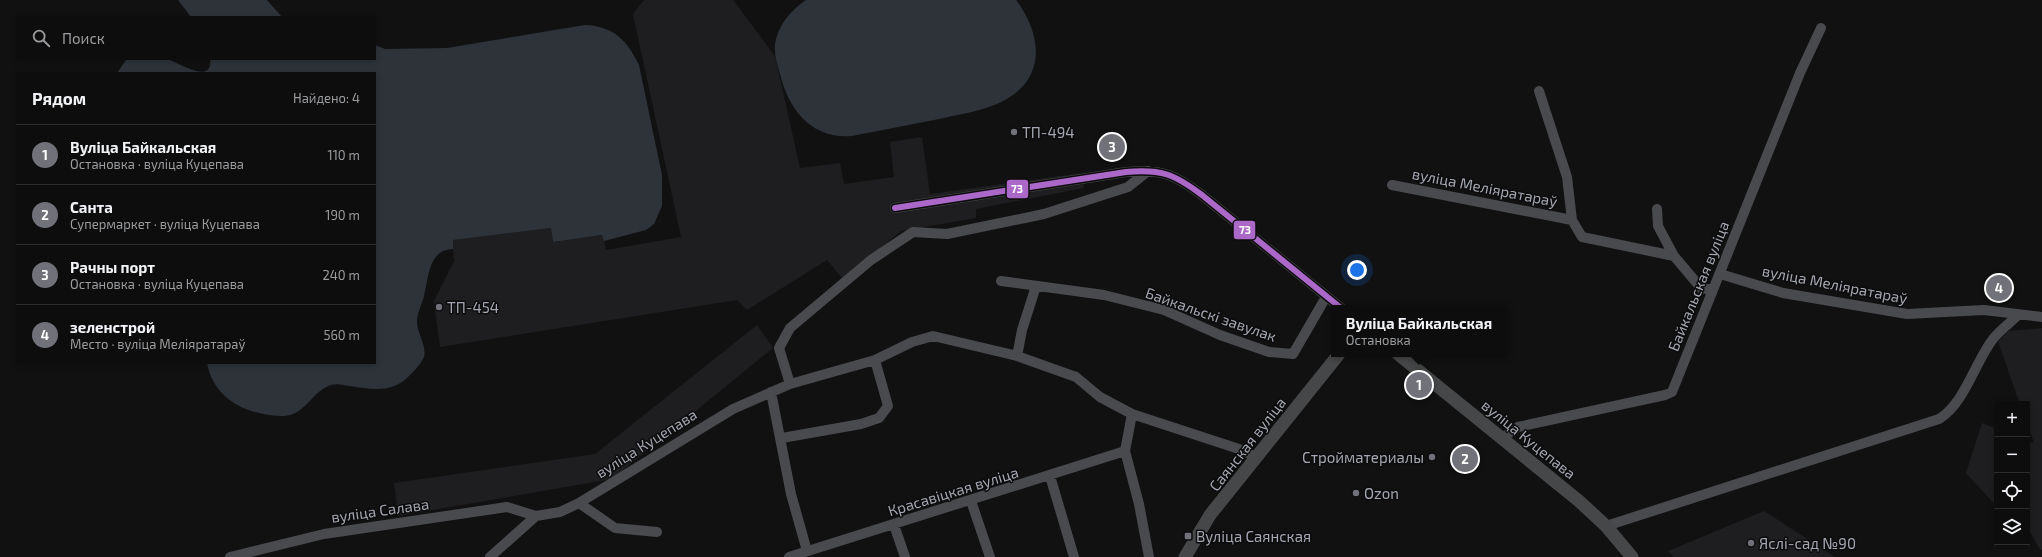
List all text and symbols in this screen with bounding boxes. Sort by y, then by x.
search box [16,16,376,60]
icon: search [30,27,52,49]
text: Поиск [62,29,105,47]
text: Рядом [32,88,86,108]
text: Найдено: 4 [293,90,360,106]
place label: ТП-494 [1022,123,1075,141]
marker: ТП-494 [1009,127,1019,137]
pin: 3 [1099,132,1125,162]
text: Вуліца Байкальская [70,138,216,156]
text: 1 [42,147,48,163]
text: 110 m [328,147,360,163]
text: Остановка · вуліца Куцепава [70,156,244,172]
street label: вуліца Меліяратараў [1411,164,1559,211]
line badge: 73 [1006,179,1029,199]
text: 73 [1011,182,1023,195]
text: Санта [70,198,113,216]
text: 2 [41,207,49,223]
text: 190 m [325,207,360,223]
text: Супермаркет · вуліца Куцепава [70,216,260,232]
street label: Байкальская вуліца [1664,218,1733,354]
line badge: 73 [1233,220,1256,240]
text: 73 [1239,223,1251,236]
text: Рачны порт [70,258,155,276]
your location [1347,260,1367,280]
street label: вуліца Меліяратараў [1761,261,1909,308]
text: 3 [41,267,49,283]
text: 240 m [323,267,360,283]
pin: 4 [1986,273,2012,303]
text: Остановка · вуліца Куцепава [70,276,244,292]
street label: Байкальскі завулак [1143,283,1279,346]
place label: ТП-454 [447,298,499,316]
marker: ТП-454 [434,302,444,312]
popup [1331,305,1507,357]
text: Вуліца Байкальская [1346,314,1492,332]
text: зеленстрой [70,318,155,336]
text: 4 [41,327,49,343]
text: 560 m [323,327,360,343]
text: Остановка [1346,332,1411,348]
text: Место · вуліца Меліяратараў [70,336,245,352]
pin: 1 [1406,370,1432,400]
street label: Саянская вуліца [1205,394,1290,495]
street label: вуліца Куцепава [1478,396,1580,483]
map controls [1994,401,2030,545]
button: + [1994,401,2030,437]
street label: вуліца Куцепава [592,405,700,482]
button: − [1994,437,2030,473]
pin: 2 [1452,444,1478,474]
place label: Стройматериалы [1302,448,1424,466]
marker: Стройматериалы [1427,452,1437,462]
street label: Красавіцкая вуліца [886,463,1021,520]
button: locate [1994,473,2030,509]
place label: Ozon [1364,484,1399,502]
marker: Ozon [1351,488,1361,498]
street label: вуліца Салава [330,494,430,527]
button: layers [1994,509,2030,545]
place label: Вуліца Саянская [1196,527,1311,546]
marker: Вуліца Саянская [1183,531,1193,541]
place label: Яслі-сад №90 [1759,534,1856,552]
marker: Яслі-сад №90 [1746,538,1756,548]

